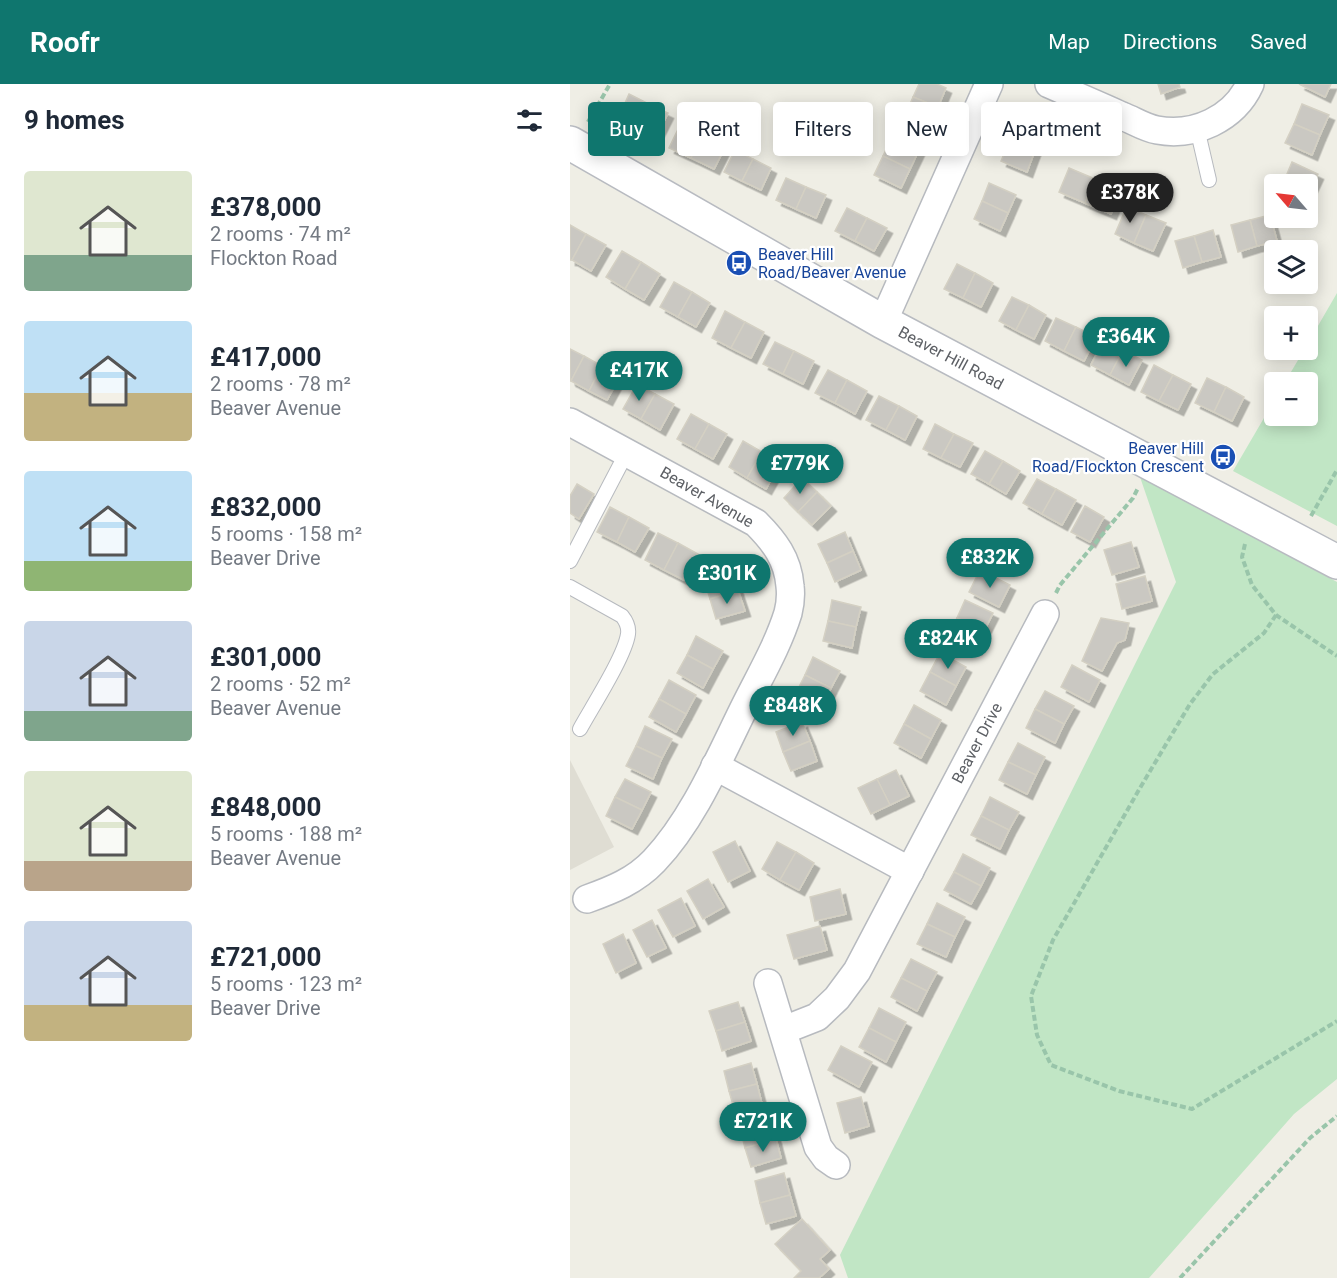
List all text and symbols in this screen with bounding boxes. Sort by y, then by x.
text: Roofr [30,26,100,59]
text: Map [1048,30,1090,54]
text: Directions [1123,30,1217,54]
text: Saved [1250,30,1307,54]
chip: Buy [588,102,665,156]
chip: Rent [677,102,761,156]
chip: Filters [773,102,873,156]
chip: New [885,102,969,156]
chip: Apartment [981,102,1122,156]
icon: filters [513,104,546,137]
text: 9 homes [24,105,125,135]
pin: £378K [1088,173,1172,224]
north arrow [1264,174,1318,228]
map controls [1264,174,1318,426]
text: £378K [1100,180,1160,204]
text: £378,000 [210,192,321,222]
icon: home [72,195,144,267]
text: 2 rooms · 74 m² [210,222,351,246]
button: layers [1264,240,1318,294]
place label: Beaver Hill Road/Beaver Avenue [758,245,906,282]
text: Flockton Road [210,246,338,270]
bus stop icon: Beaver Hill Road/Beaver Avenue [724,248,754,278]
button: + [1264,306,1318,360]
pin: £364K [1084,317,1168,368]
street label: Beaver Hill Road [895,322,1007,394]
text: £364K [1096,324,1156,348]
text: £417,000 [210,342,321,372]
icon: home [72,345,144,417]
pin: £417K [597,351,681,402]
text: £417K [609,358,669,382]
text: 2 rooms · 78 m² [210,372,351,396]
button: − [1264,372,1318,426]
text: Beaver Avenue [210,396,341,420]
place label: Beaver Hill Road/Flockton Crescent [1032,439,1204,476]
bus stop icon: Beaver Hill Road/Flockton Crescent [1208,442,1238,472]
pin: £779K [758,444,842,495]
text: £779K [770,451,830,475]
street label: Beaver Avenue [657,463,757,531]
text: £832,000 [210,492,321,522]
icon: home [72,495,144,567]
text: 5 rooms · 158 m² [210,522,362,546]
pin: £832K [948,538,1032,589]
text: £832K [960,545,1020,569]
text: Beaver Drive [210,546,321,570]
pin: £301K [685,554,769,605]
text: £301K [697,561,757,585]
pin: £824K [906,619,990,670]
text: £824K [918,626,978,650]
text: £301,000 [210,642,321,672]
icon: home [72,645,144,717]
text: 2 rooms · 52 m² [210,672,351,696]
pin: £848K [751,686,835,737]
text: £848K [763,693,823,717]
text: Beaver Avenue [210,696,341,720]
street label: Beaver Drive [948,699,1006,787]
text: £848,000 [210,792,321,822]
icon: home [72,795,144,867]
text: 5 rooms · 188 m² [210,822,362,846]
text: Beaver Avenue [210,846,341,870]
text: £721,000 [210,942,321,972]
icon: home [72,945,144,1017]
text: 5 rooms · 123 m² [210,972,362,996]
text: Beaver Drive [210,996,321,1020]
pin: £721K [721,1102,805,1153]
text: £721K [733,1109,793,1133]

